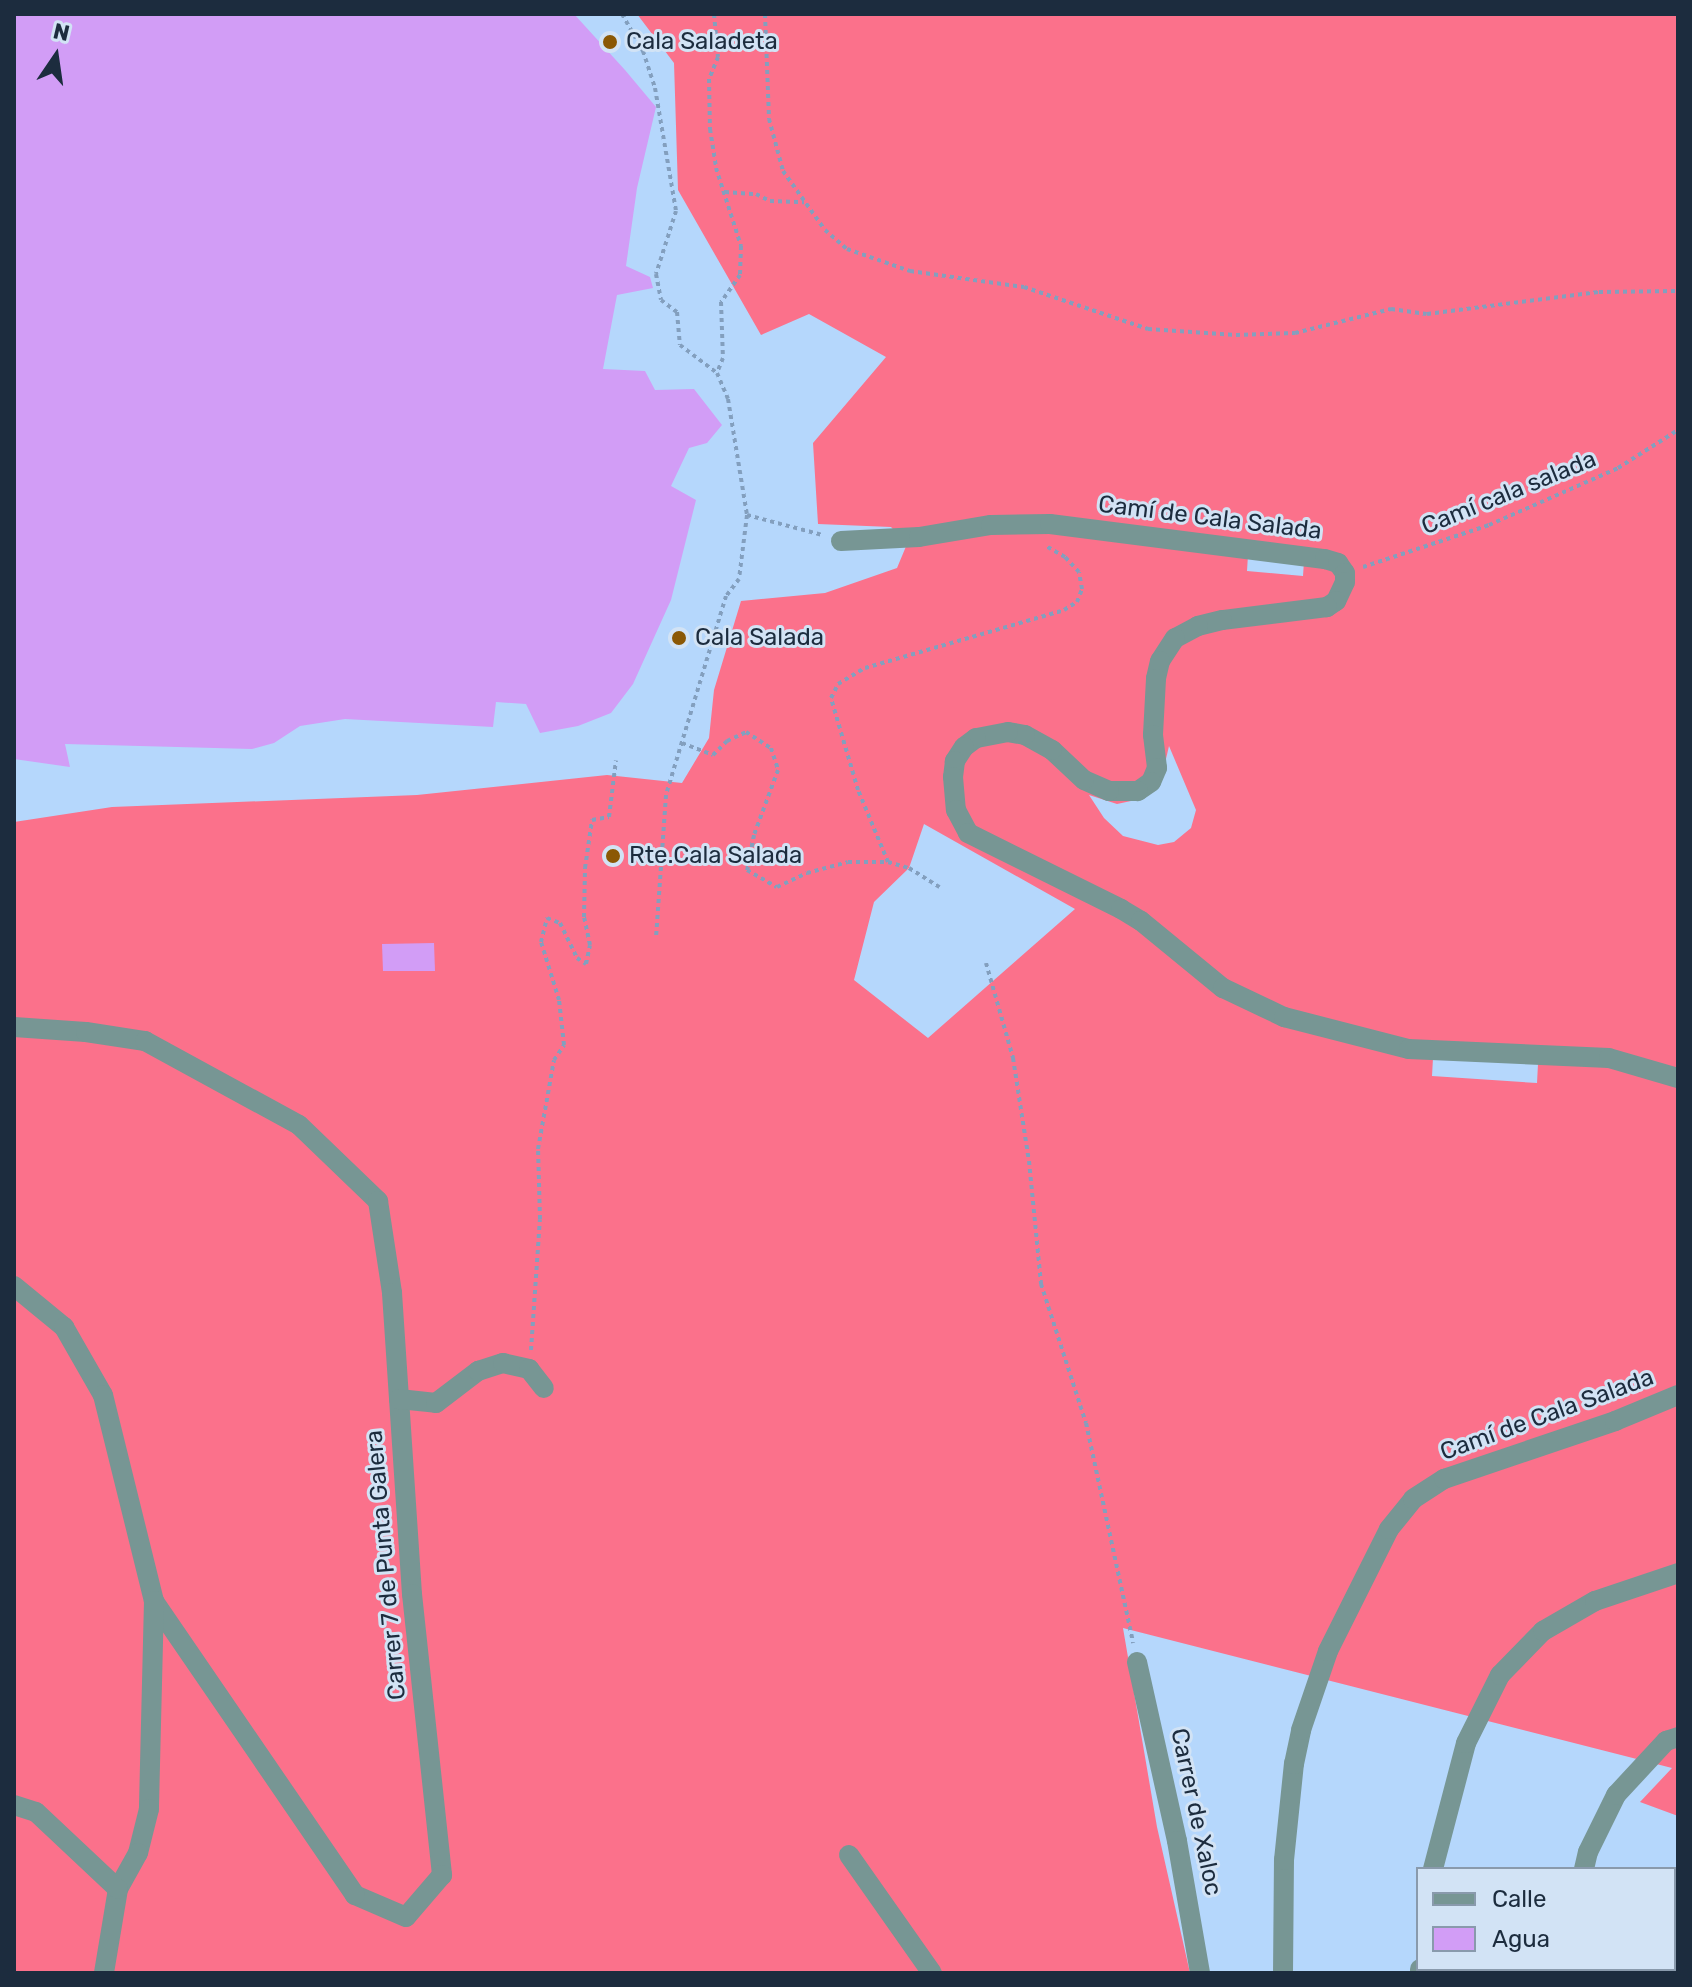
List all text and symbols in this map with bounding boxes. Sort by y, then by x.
north arrow [16,16,96,96]
text: N [51,17,72,47]
place label: Cala Saladeta [626,28,778,56]
marker: Cala Saladeta [601,33,619,51]
street label: Camí cala salada [1417,445,1601,541]
street label: Camí de Cala Salada [1097,490,1323,546]
place label: Cala Salada [695,624,824,652]
marker: Cala Salada [670,629,688,647]
place label: Rte.Cala Salada [629,842,802,870]
marker: Rte.Cala Salada [604,847,622,865]
street label: Camí de Cala Salada [1436,1363,1658,1467]
street label: Carrer 7 de Punta Galera [360,1429,412,1701]
street label: Carrer de Xaloc [1164,1726,1228,1898]
legend [1416,1867,1676,1971]
text: Calle [1492,1885,1546,1913]
text: Agua [1492,1925,1550,1953]

